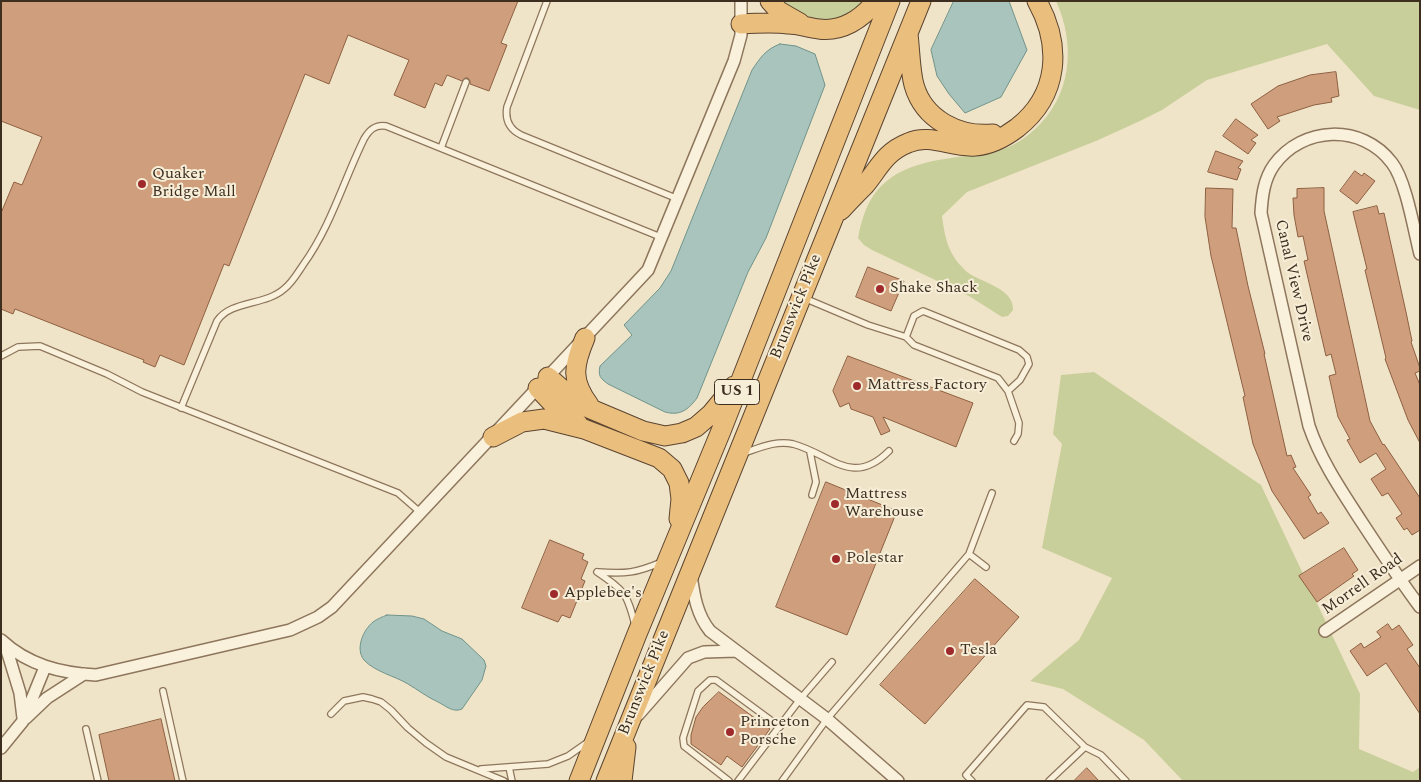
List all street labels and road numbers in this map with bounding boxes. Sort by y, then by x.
street label: Canal View Drive [1270,218,1316,344]
street label: Brunswick Pike [767,252,827,362]
road number: US 1 [714,380,760,404]
street label: Morrell Road [1319,550,1407,620]
street label: Brunswick Pike [615,628,675,738]

